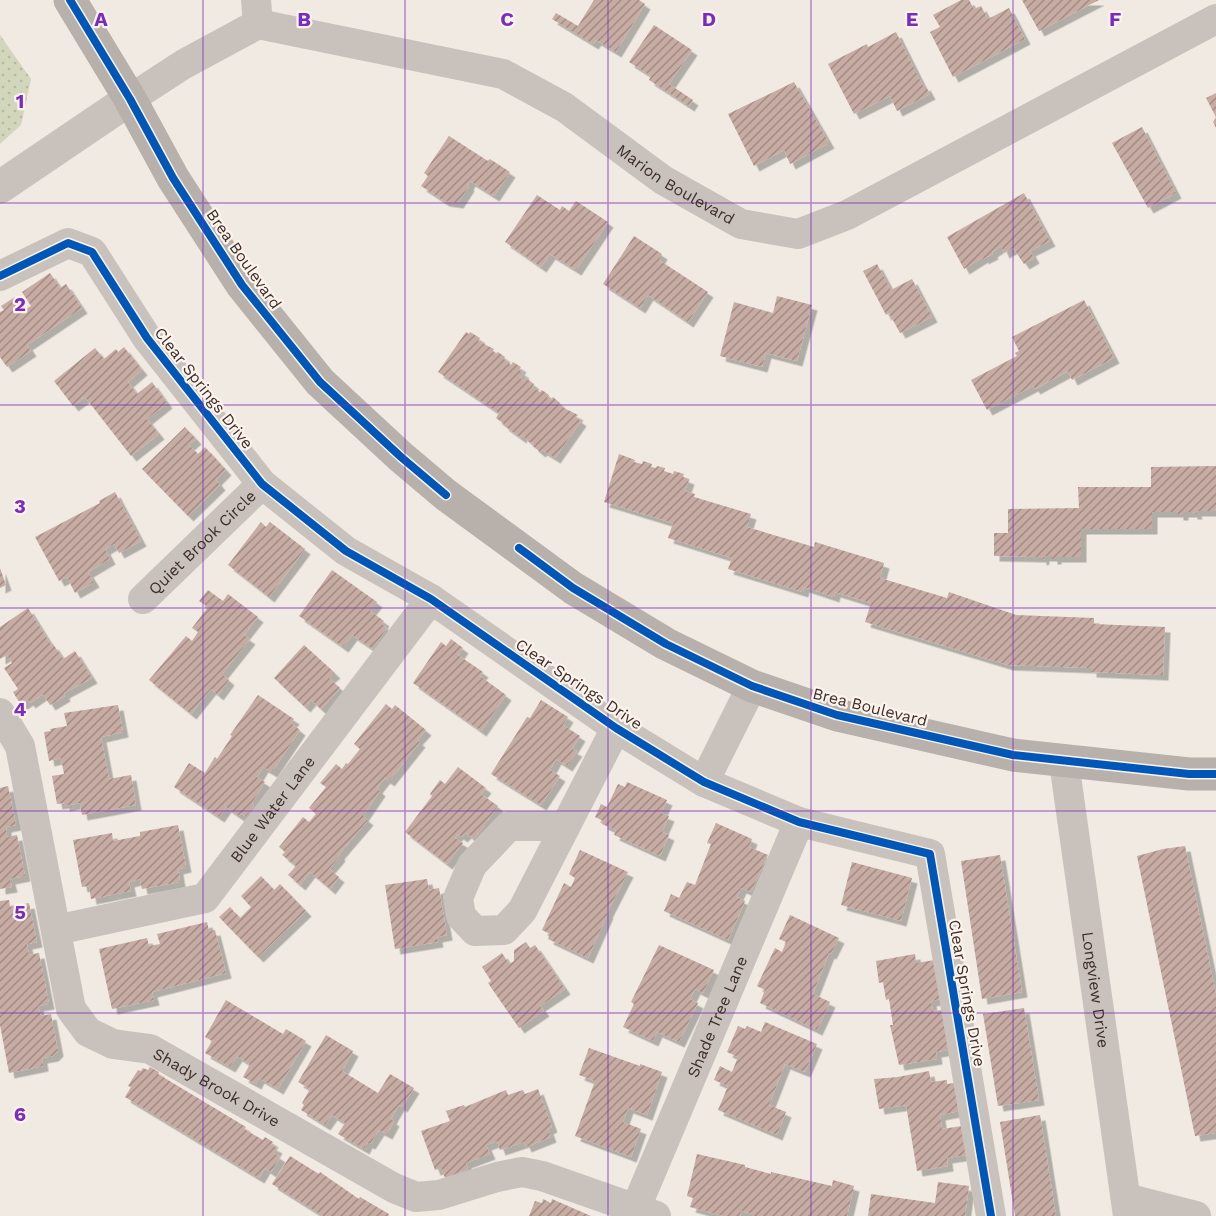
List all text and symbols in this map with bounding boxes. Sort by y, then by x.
text: A [94,7,108,31]
text: B [297,7,311,31]
text: C [500,7,514,31]
text: D [702,7,716,31]
text: E [906,7,918,31]
text: F [1109,7,1121,31]
text: 1 [16,89,24,113]
street label: Marion Boulevard [613,140,738,228]
street label: Brea Boulevard [203,205,285,313]
text: 2 [14,292,26,316]
street label: Clear Springs Drive [151,323,257,453]
street label: Quiet Brook Circle [144,486,260,598]
text: 3 [14,494,26,518]
street label: Clear Springs Drive [512,634,646,734]
street label: Brea Boulevard [811,684,929,730]
text: 4 [14,697,27,721]
street label: Blue Water Lane [226,752,319,866]
text: 5 [14,900,26,924]
street label: Clear Springs Drive [945,918,989,1068]
street label: Longview Drive [1079,930,1114,1049]
street label: Shade Tree Lane [683,953,751,1080]
street label: Shady Brook Drive [150,1043,283,1131]
text: 6 [14,1102,26,1126]

